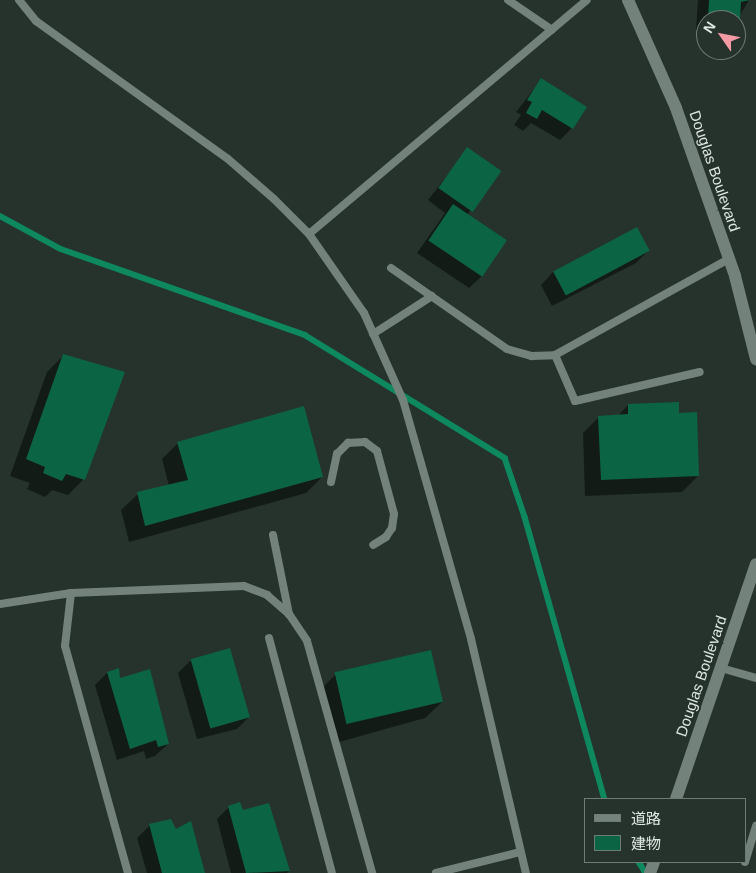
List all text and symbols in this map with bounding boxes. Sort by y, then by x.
north arrow [696,10,746,60]
text: N [700,19,719,36]
street label: Douglas Boulevard [686,108,744,234]
street label: Douglas Boulevard [672,613,730,739]
legend [584,798,746,863]
text: 道路 [631,810,661,827]
text: 建物 [631,835,661,852]

